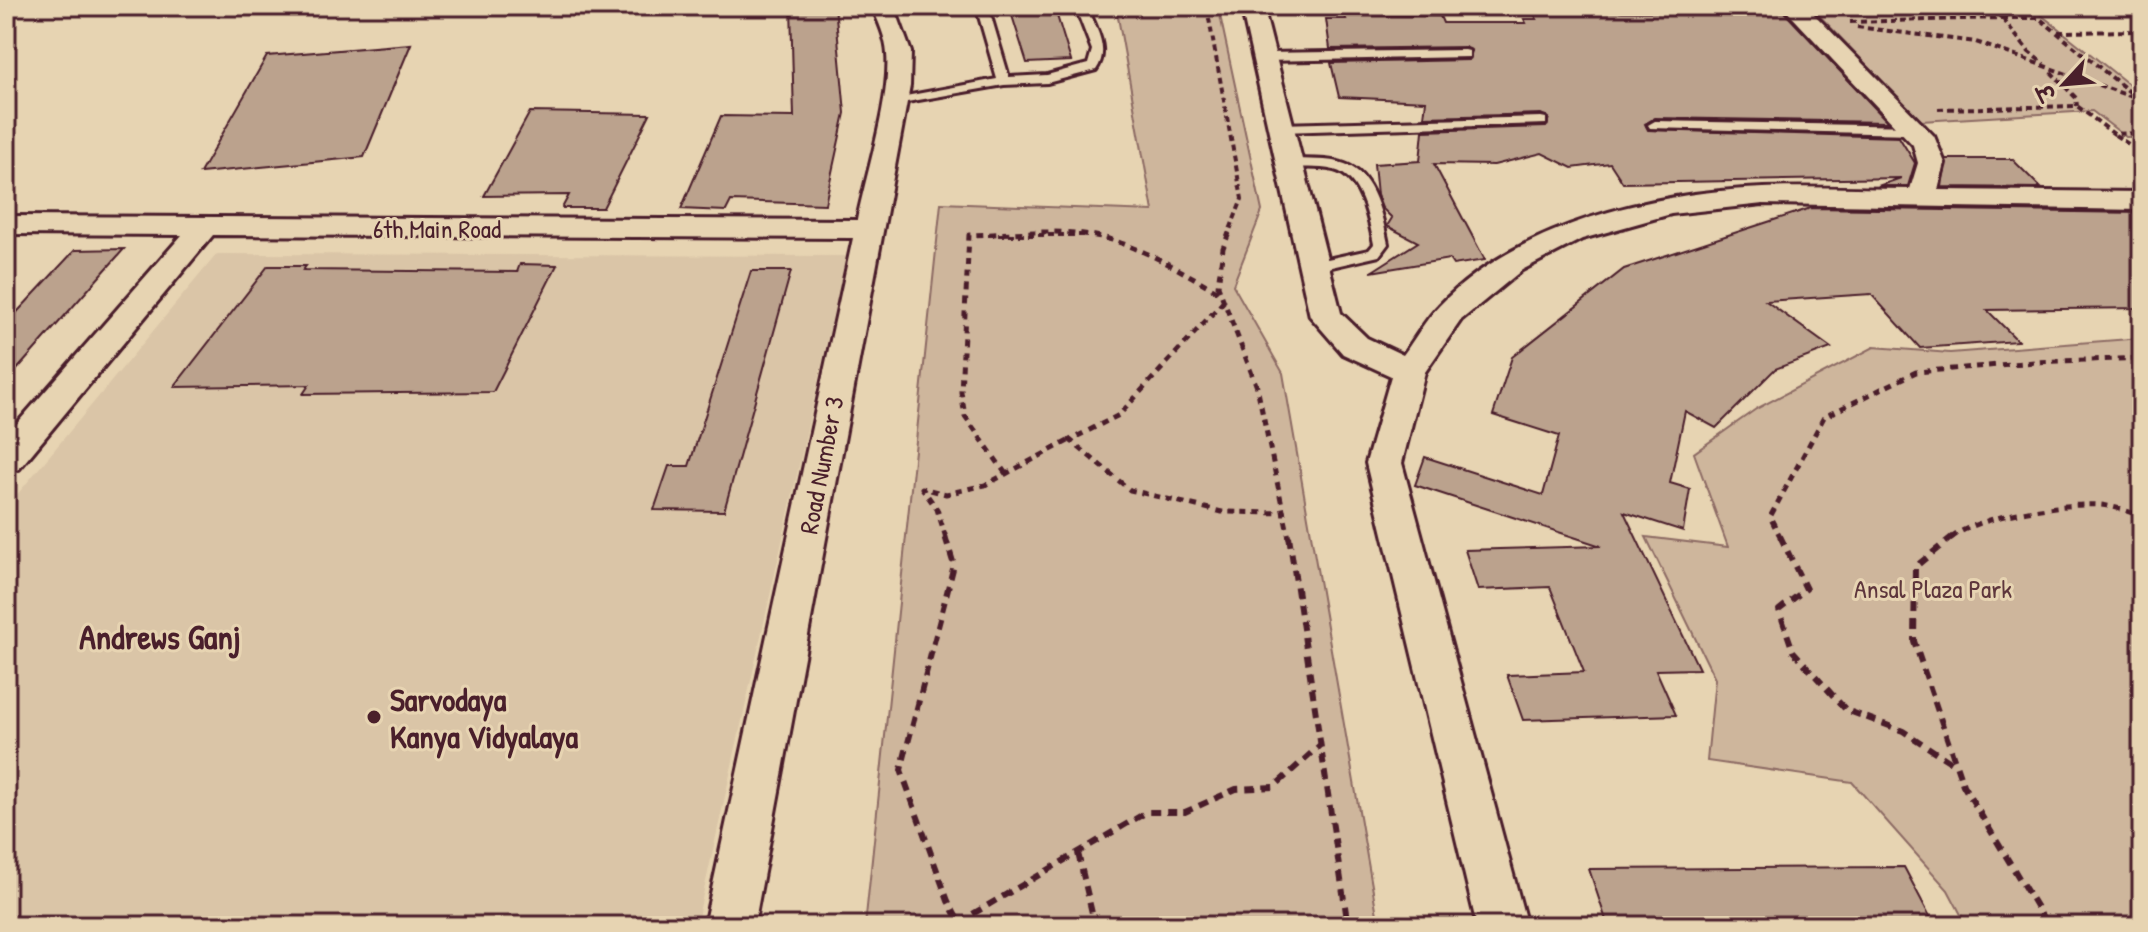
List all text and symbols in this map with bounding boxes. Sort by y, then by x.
north arrow [2024,44,2104,124]
text: उ [2028,77,2064,108]
street label: 6th Main Road [373,211,501,246]
street label: Road Number 3 [791,393,851,537]
park label: Ansal Plaza Park [1854,571,2012,606]
district label: Andrews Ganj [79,614,241,660]
place label: Sarvodaya Kanya Vidyalaya [390,678,578,759]
marker: Sarvodaya Kanya Vidyalaya [365,708,383,726]

